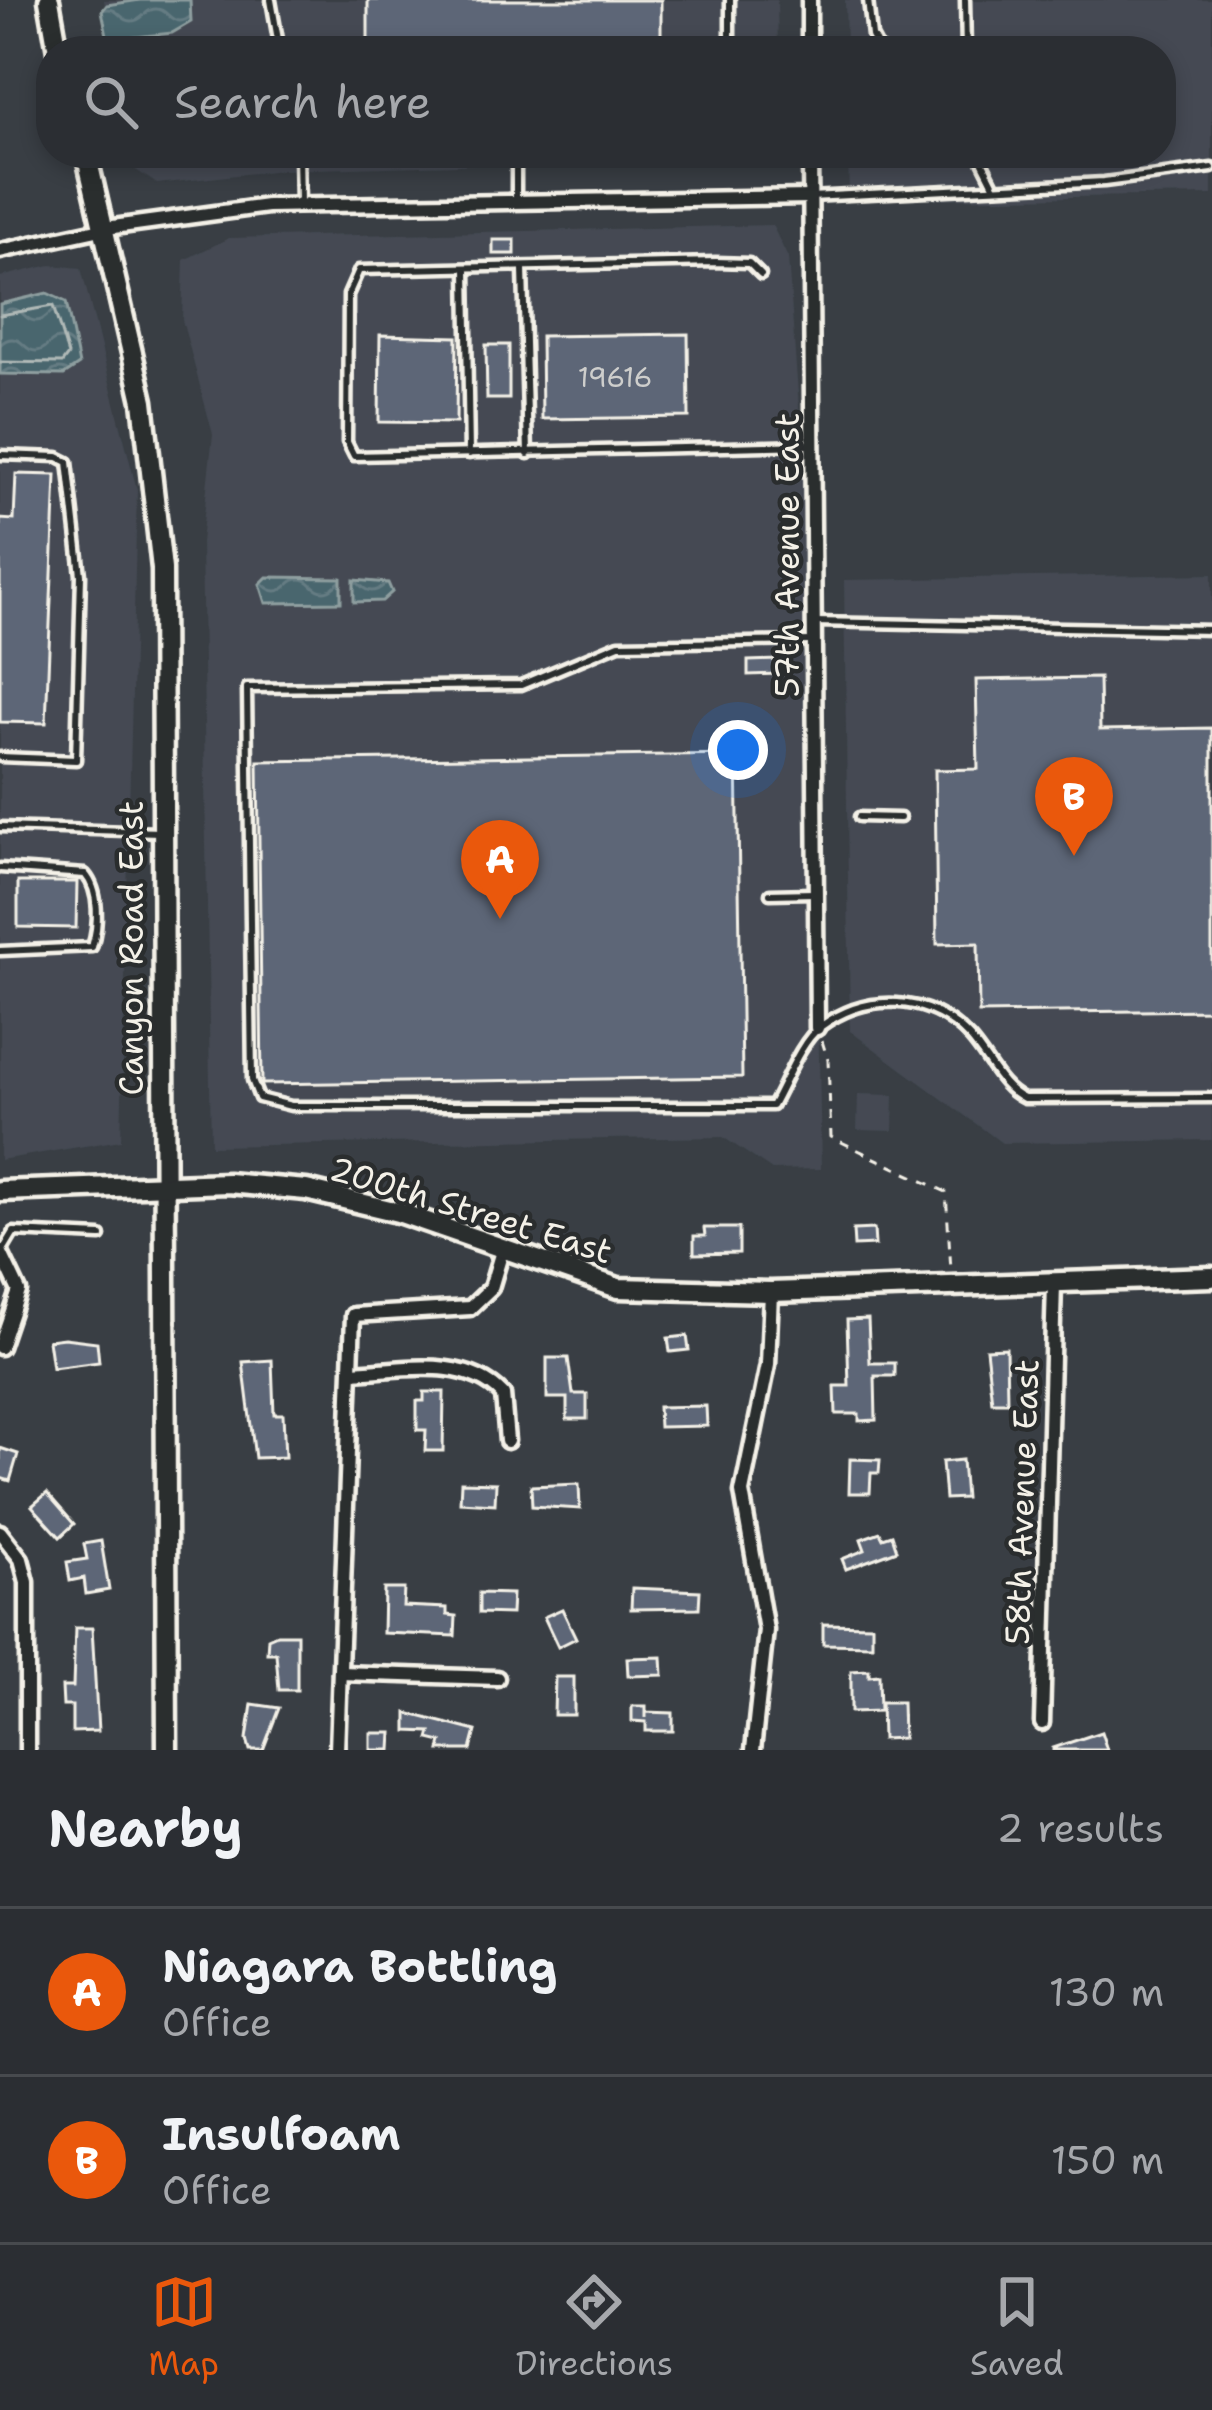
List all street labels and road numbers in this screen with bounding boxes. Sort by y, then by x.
street label: 57th Avenue East [765,412,810,698]
street label: Canyon Road East [109,801,154,1095]
street label: 200th Street East [325,1146,617,1274]
street label: 58th Avenue East [995,1358,1049,1646]

